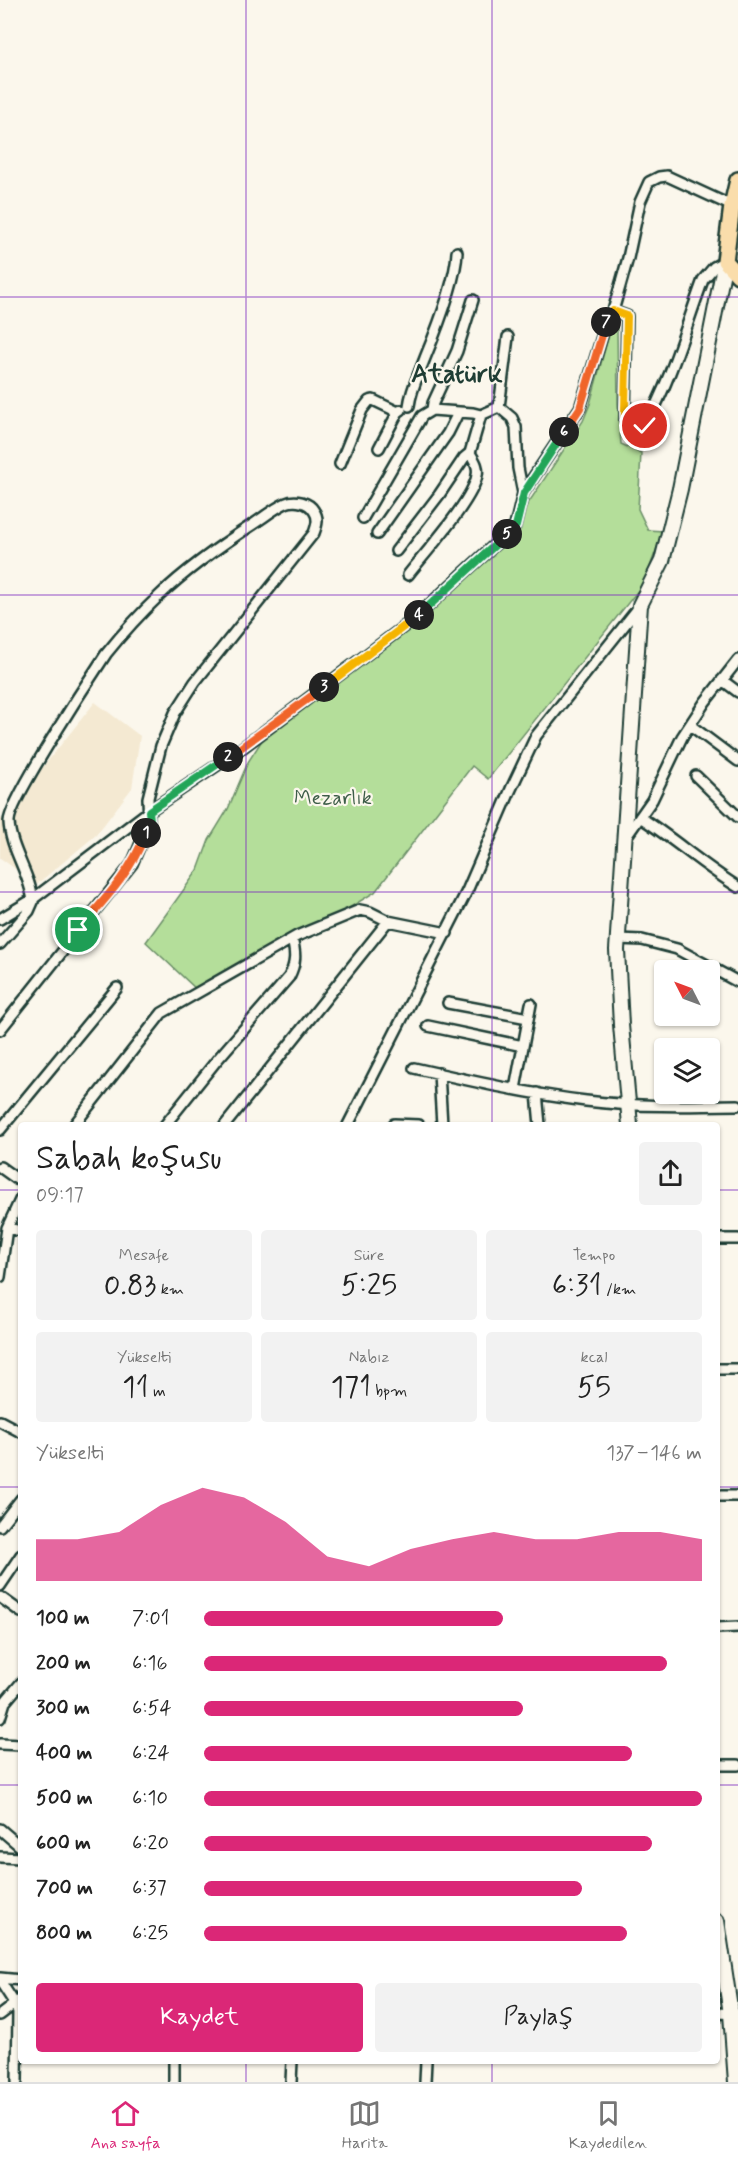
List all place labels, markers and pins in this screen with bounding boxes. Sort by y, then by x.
pin: 7 [591,307,621,337]
pin [619,400,670,451]
pin: 6 [549,417,579,447]
pin: 5 [492,519,522,549]
pin: 4 [404,600,434,630]
pin: 3 [309,672,339,702]
pin: 2 [213,742,243,772]
pin: 1 [131,818,161,848]
pin [52,904,103,955]

